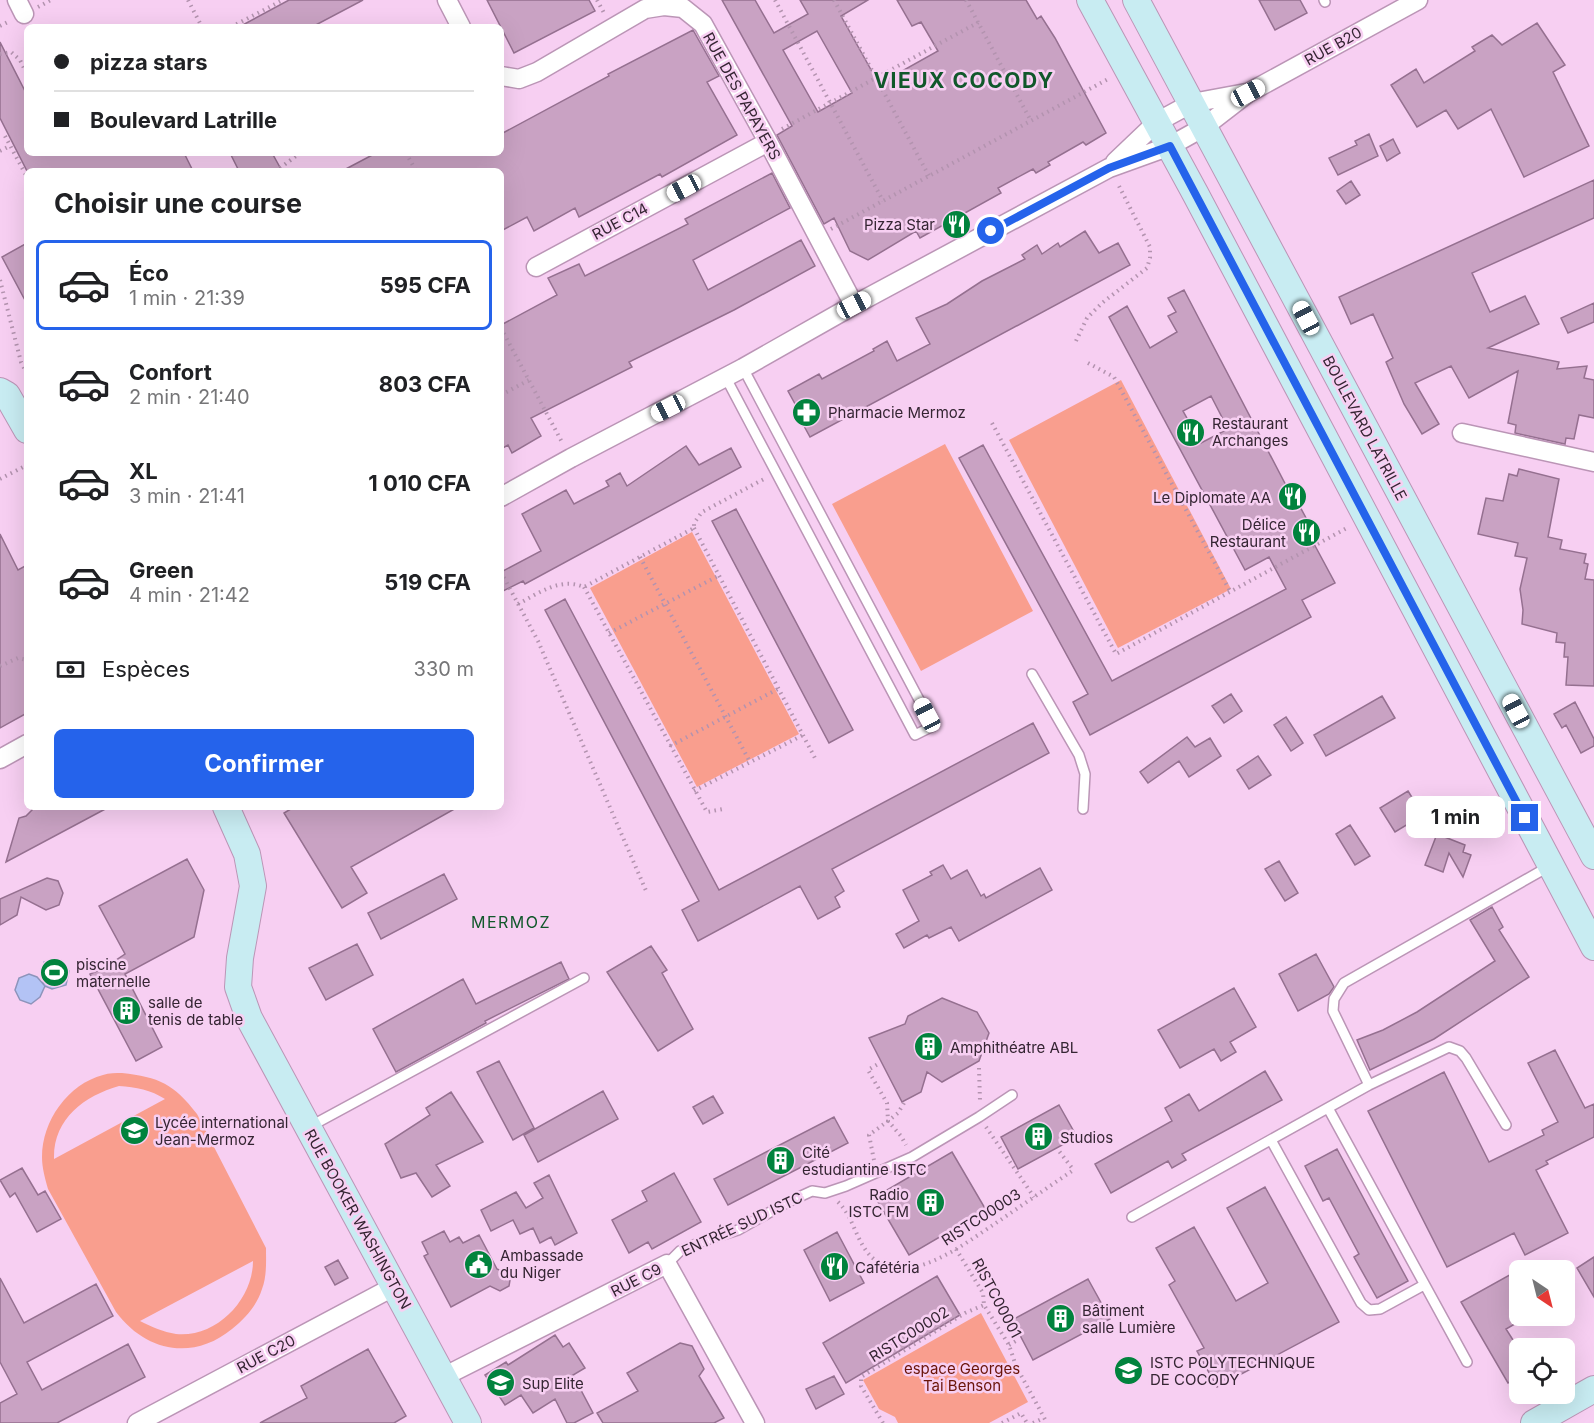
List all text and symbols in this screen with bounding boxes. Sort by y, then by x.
street label: RUE B20 [1301,23,1365,69]
street label: RUE DES PAPAYERS [699,29,785,163]
text: pizza stars [90,49,208,75]
district label: VIEUX COCODY [873,68,1055,93]
car [1228,77,1268,109]
text: Boulevard Latrille [90,107,277,133]
car [664,172,704,204]
text: Choisir une course [54,187,302,220]
street label: RUE C14 [589,198,651,244]
restaurant icon: Pizza Star [940,208,972,240]
place label: Pizza Star [864,215,935,234]
route start [977,217,1004,244]
icon: car [57,258,111,312]
text: Éco [129,260,169,286]
text: 595 CFA [380,272,471,298]
text: 1 min · 21:39 [129,286,245,310]
car [834,289,874,321]
car [1290,298,1322,338]
street label: BOULEVARD LATRILLE [1319,352,1411,504]
icon: car [57,357,111,411]
text: Confort [129,359,212,385]
text: 803 CFA [379,371,471,397]
text: 2 min · 21:40 [129,385,250,409]
car [648,392,688,424]
pharmacy icon: Pharmacie Mermoz [791,396,823,428]
place label: Pharmacie Mermoz [828,403,966,422]
place label: Restaurant Archanges [1212,414,1288,450]
restaurant icon: Restaurant Archanges [1175,416,1207,448]
icon: car [57,456,111,510]
text: XL [129,458,158,484]
text: 1 010 CFA [368,470,471,496]
restaurant icon: Le Diplomate AA [1276,481,1308,513]
text: 3 min · 21:41 [129,484,245,508]
place label: Le Diplomate AA [1153,488,1271,507]
place label: Délice Restaurant [1210,515,1286,551]
restaurant icon: Délice Restaurant [1291,517,1323,549]
icon: car [57,555,111,609]
text: Green [129,557,194,583]
text: 519 CFA [384,569,471,595]
text: 4 min · 21:42 [129,583,250,607]
icon: cash [54,653,87,686]
text: Espèces [102,656,190,682]
text: 330 m [414,657,474,681]
car [1500,691,1532,731]
car [911,695,943,735]
button: Confirmer [54,729,474,798]
callout: 1 min [1405,797,1504,839]
route end [1511,804,1538,831]
text: 1 min [1431,805,1480,829]
district label: MERMOZ [471,912,551,932]
place label: piscine maternelle [76,955,151,991]
sports icon: piscine maternelle [39,957,71,989]
place label: salle de tenis de table [148,993,243,1029]
building icon: salle de tenis de table [111,995,143,1027]
building icon: Amphithéatre ABL [913,1031,945,1063]
place label: Amphithéatre ABL [950,1038,1078,1057]
place label: Lycée international Jean-Mermoz [155,1113,289,1149]
school or university icon: Lycée international Jean-Mermoz [118,1115,150,1147]
building icon: Studios [1023,1121,1055,1153]
street label: RUE BOOKER WASHINGTON [301,1126,415,1312]
place label: Studios [1060,1128,1113,1147]
place label: Cité estudiantine ISTC [802,1143,927,1179]
building icon: Cité estudiantine ISTC [765,1145,797,1177]
street label: RISTC00003 [938,1184,1024,1250]
place label: Radio ISTC FM [849,1185,909,1221]
building icon: Radio ISTC FM [914,1187,946,1219]
street label: ENTRÉE SUD ISTC [678,1188,806,1260]
place label: Ambassade du Niger [500,1246,583,1282]
public building icon: Ambassade du Niger [463,1248,495,1280]
restaurant icon: Cafétéria [818,1251,850,1283]
street label: RISTC00001 [968,1255,1026,1341]
place label: Cafétéria [855,1258,920,1277]
street label: RUE C9 [607,1259,665,1301]
north arrow [1509,1260,1575,1326]
map controls [1509,1260,1575,1404]
place label: Bâtiment salle Lumière [1082,1301,1176,1337]
street label: RISTC00002 [866,1302,952,1366]
building icon: Bâtiment salle Lumière [1045,1303,1077,1335]
street label: RUE C20 [233,1331,299,1377]
button: locate [1509,1338,1575,1404]
place label: ISTC POLYTECHNIQUE DE COCODY [1150,1353,1315,1389]
school or university icon: ISTC POLYTECHNIQUE DE COCODY [1113,1355,1145,1387]
park label: espace Georges Tai Benson [904,1359,1020,1395]
school or university icon: Sup Elite [485,1367,517,1399]
place label: Sup Elite [522,1374,584,1393]

